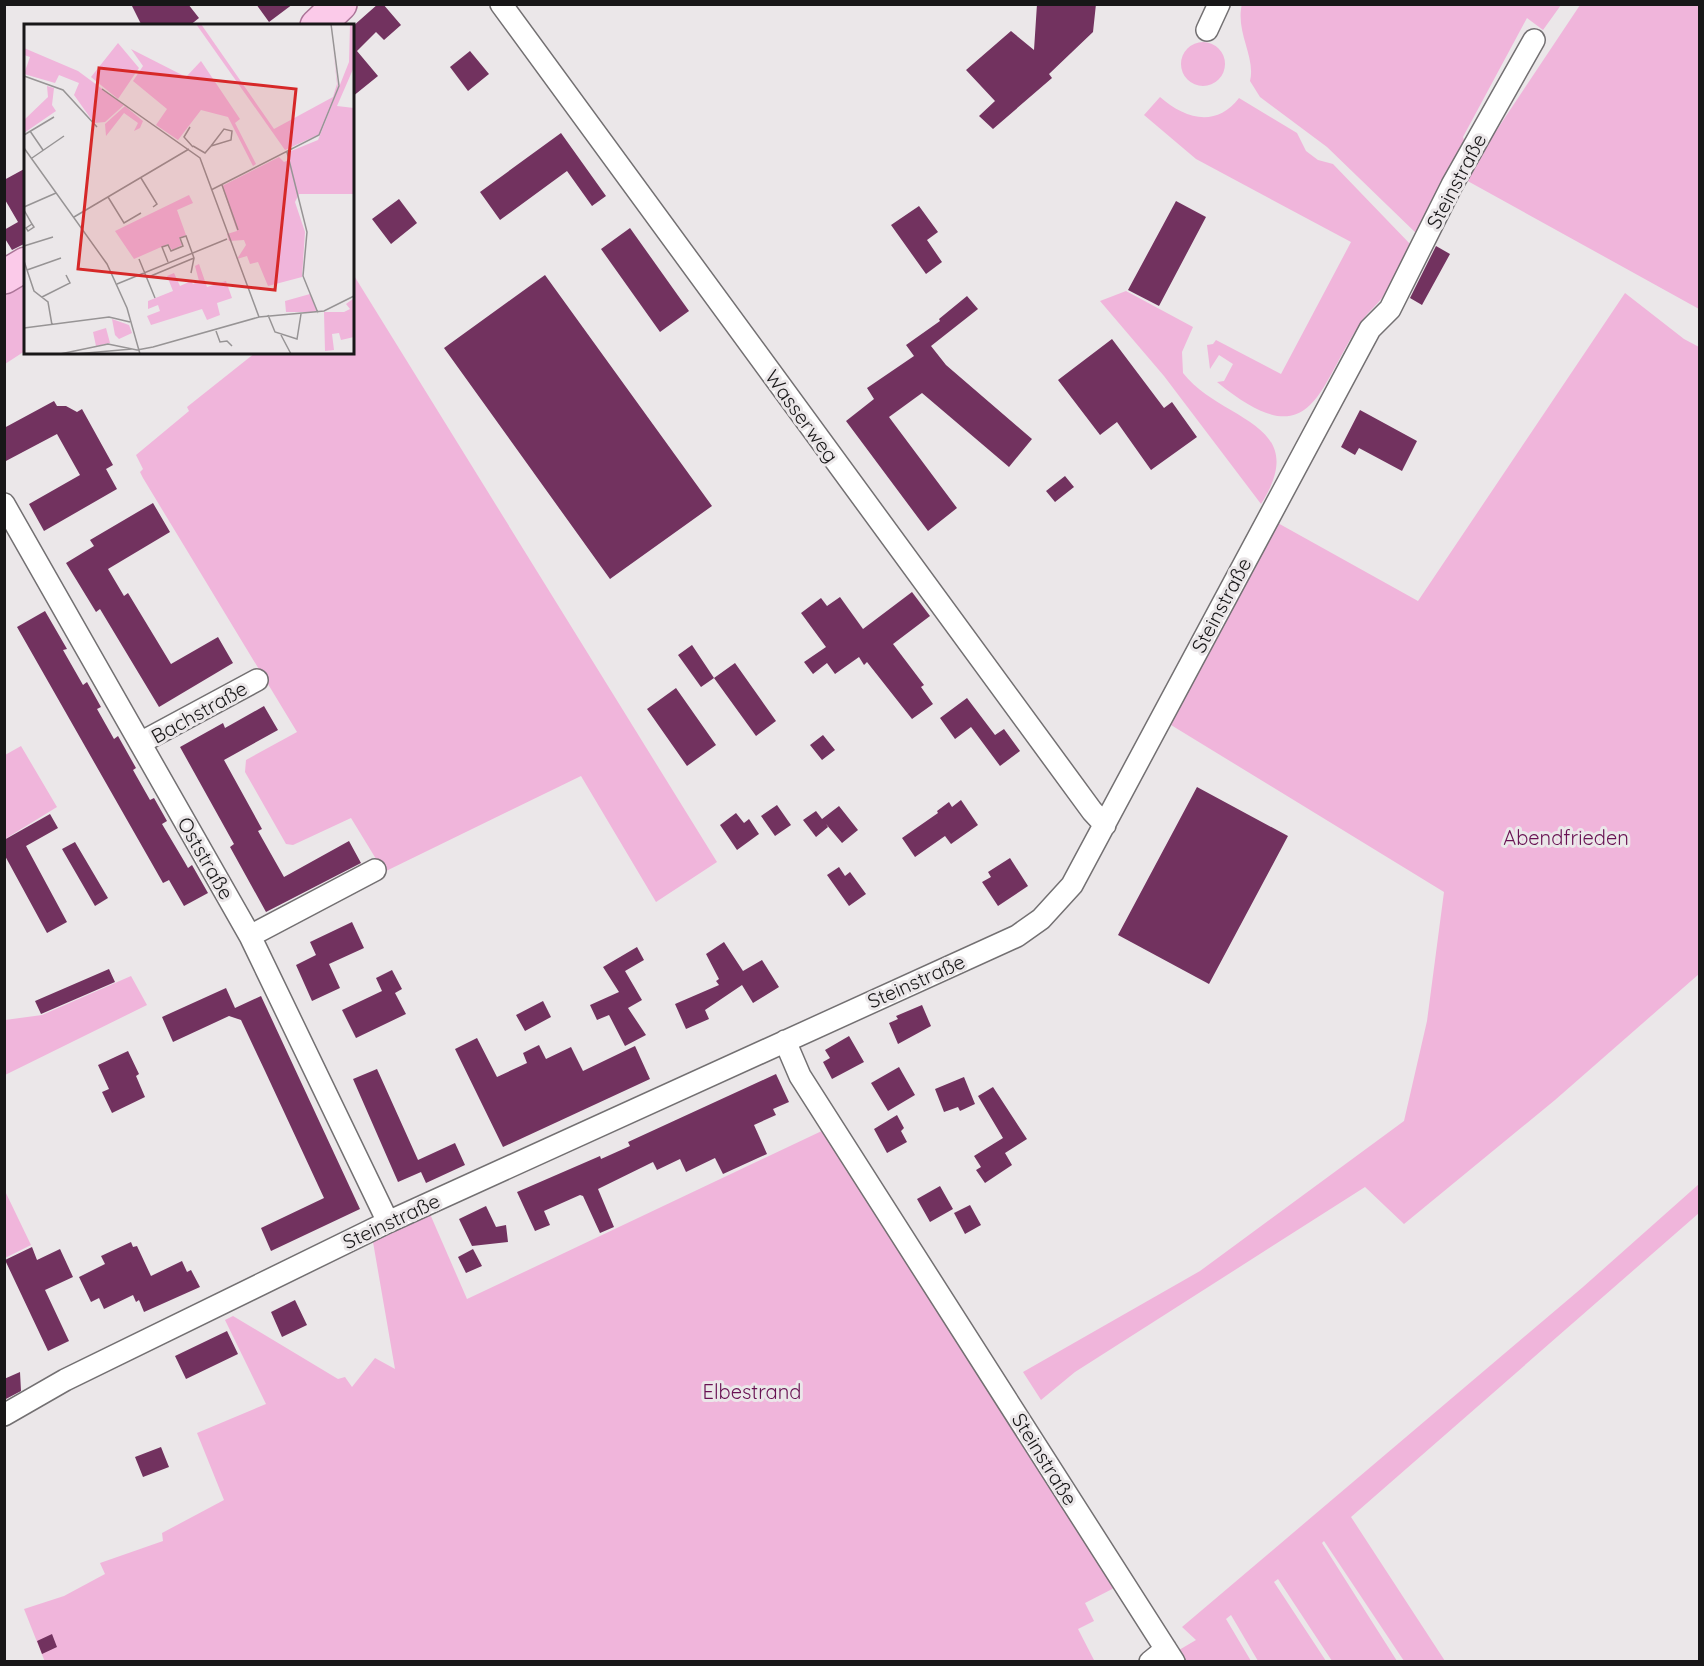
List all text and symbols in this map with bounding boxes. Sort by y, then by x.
inset map [24,24,354,354]
street label: Steinstraße [1420,129,1492,233]
street label: Wasserweg [760,365,844,467]
street label: Steinstraße [1185,553,1257,657]
street label: Bachstraße [147,675,251,749]
street label: Oststraße [172,812,240,904]
park label: Abendfrieden [1503,825,1629,850]
street label: Steinstraße [863,948,969,1014]
street label: Steinstraße [338,1188,444,1254]
park label: Elbestrand [703,1379,801,1404]
street label: Steinstraße [1007,1408,1083,1510]

